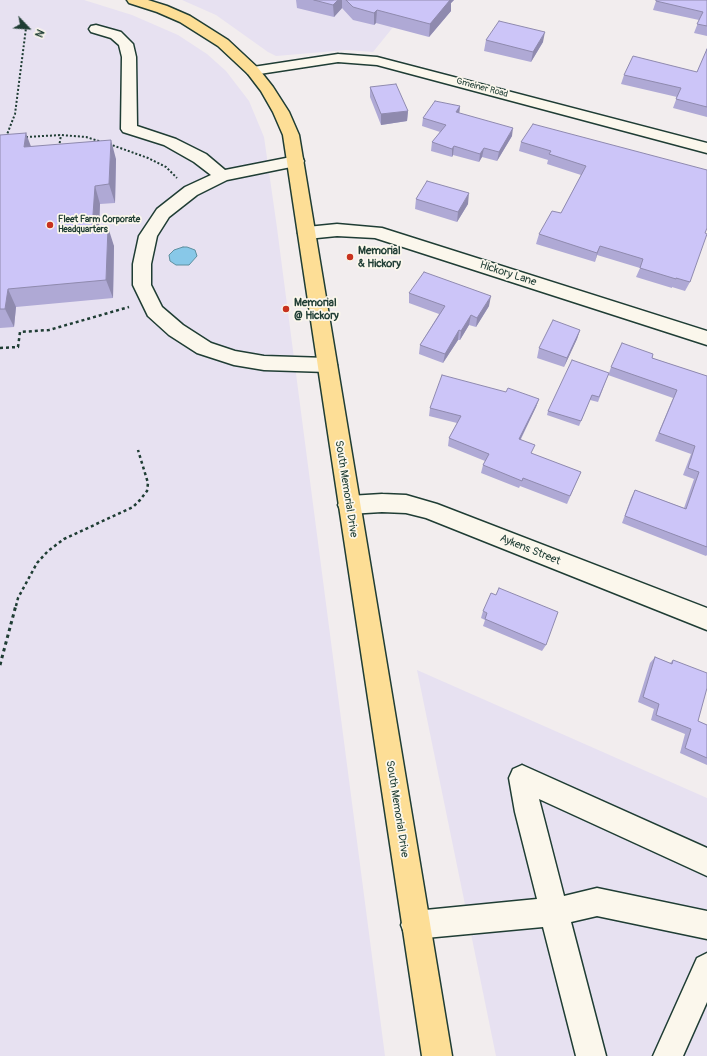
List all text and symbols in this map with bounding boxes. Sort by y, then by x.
north arrow [8,8,48,48]
text: N [32,27,47,39]
street label: Gmeiner Road [455,76,509,100]
place label: Fleet Farm Corporate Headquarters [58,215,140,236]
marker: Fleet Farm Corporate Headquarters [45,220,55,230]
place label: Memorial & Hickory [358,244,401,270]
marker: Memorial & Hickory [345,252,355,262]
street label: Hickory Lane [478,259,538,289]
place label: Memorial @ Hickory [294,296,339,322]
marker: Memorial @ Hickory [281,304,291,314]
street label: South Memorial Drive [332,439,360,539]
street label: Aykens Street [498,532,562,568]
street label: South Memorial Drive [383,759,411,859]

